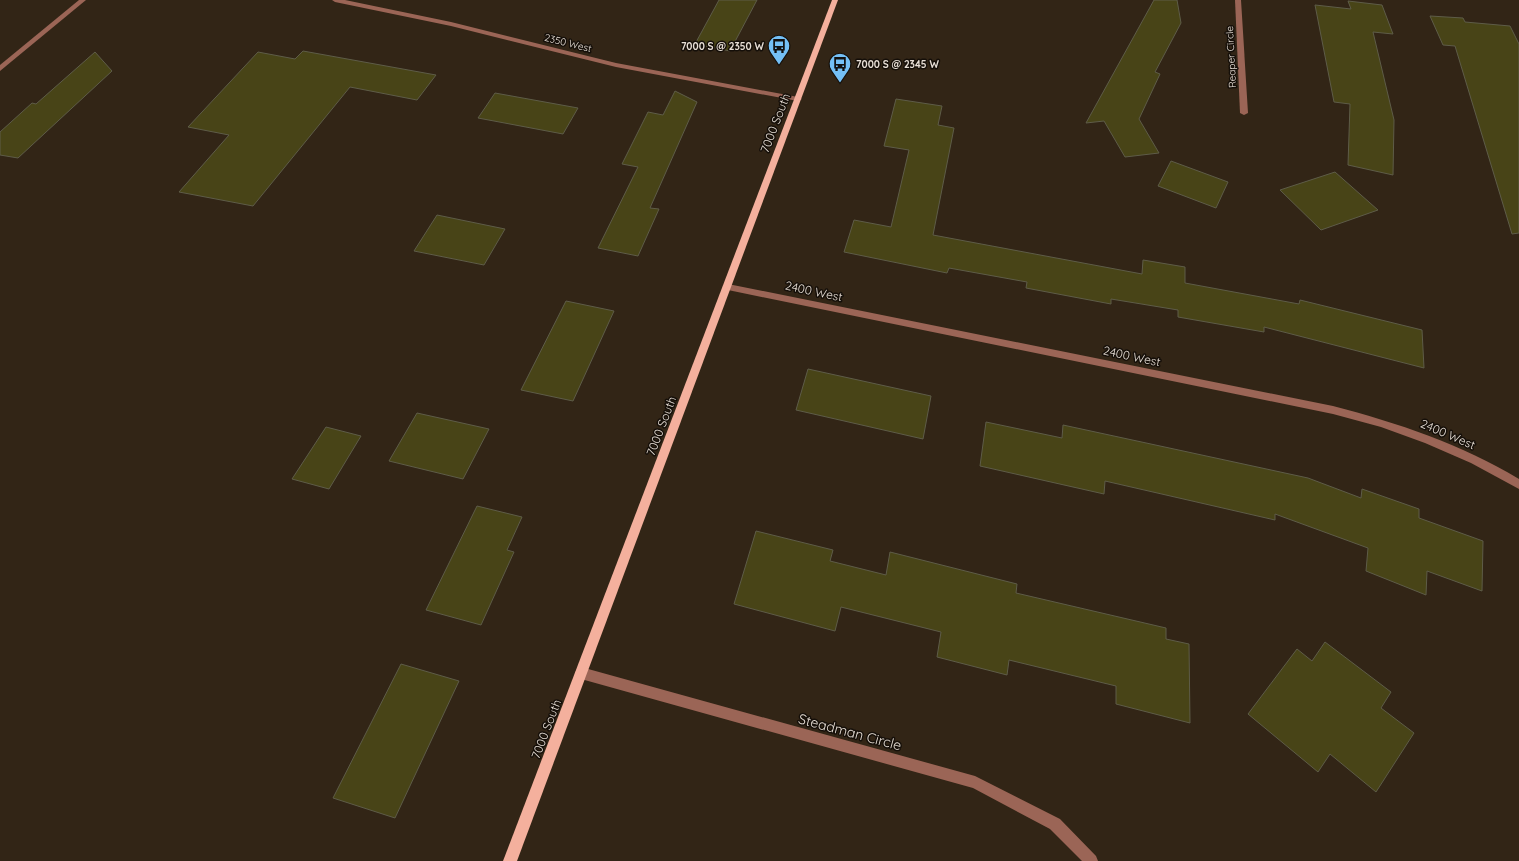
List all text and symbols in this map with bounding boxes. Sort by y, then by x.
street label: Reaper Circle [1223,25,1239,88]
street label: 2350 West [543,31,594,55]
bus stop icon: 7000 S @ 2350 W [766,33,792,66]
place label: 7000 S @ 2350 W [681,40,765,53]
bus stop icon: 7000 S @ 2345 W [827,51,853,84]
place label: 7000 S @ 2345 W [856,58,939,71]
street label: 7000 South [757,91,793,155]
street label: 2400 West [784,278,844,304]
street label: 2400 West [1102,343,1162,369]
street label: 7000 South [643,394,679,458]
street label: 2400 West [1418,416,1478,452]
street label: 7000 South [528,697,564,761]
street label: Steadman Circle [796,710,904,754]

